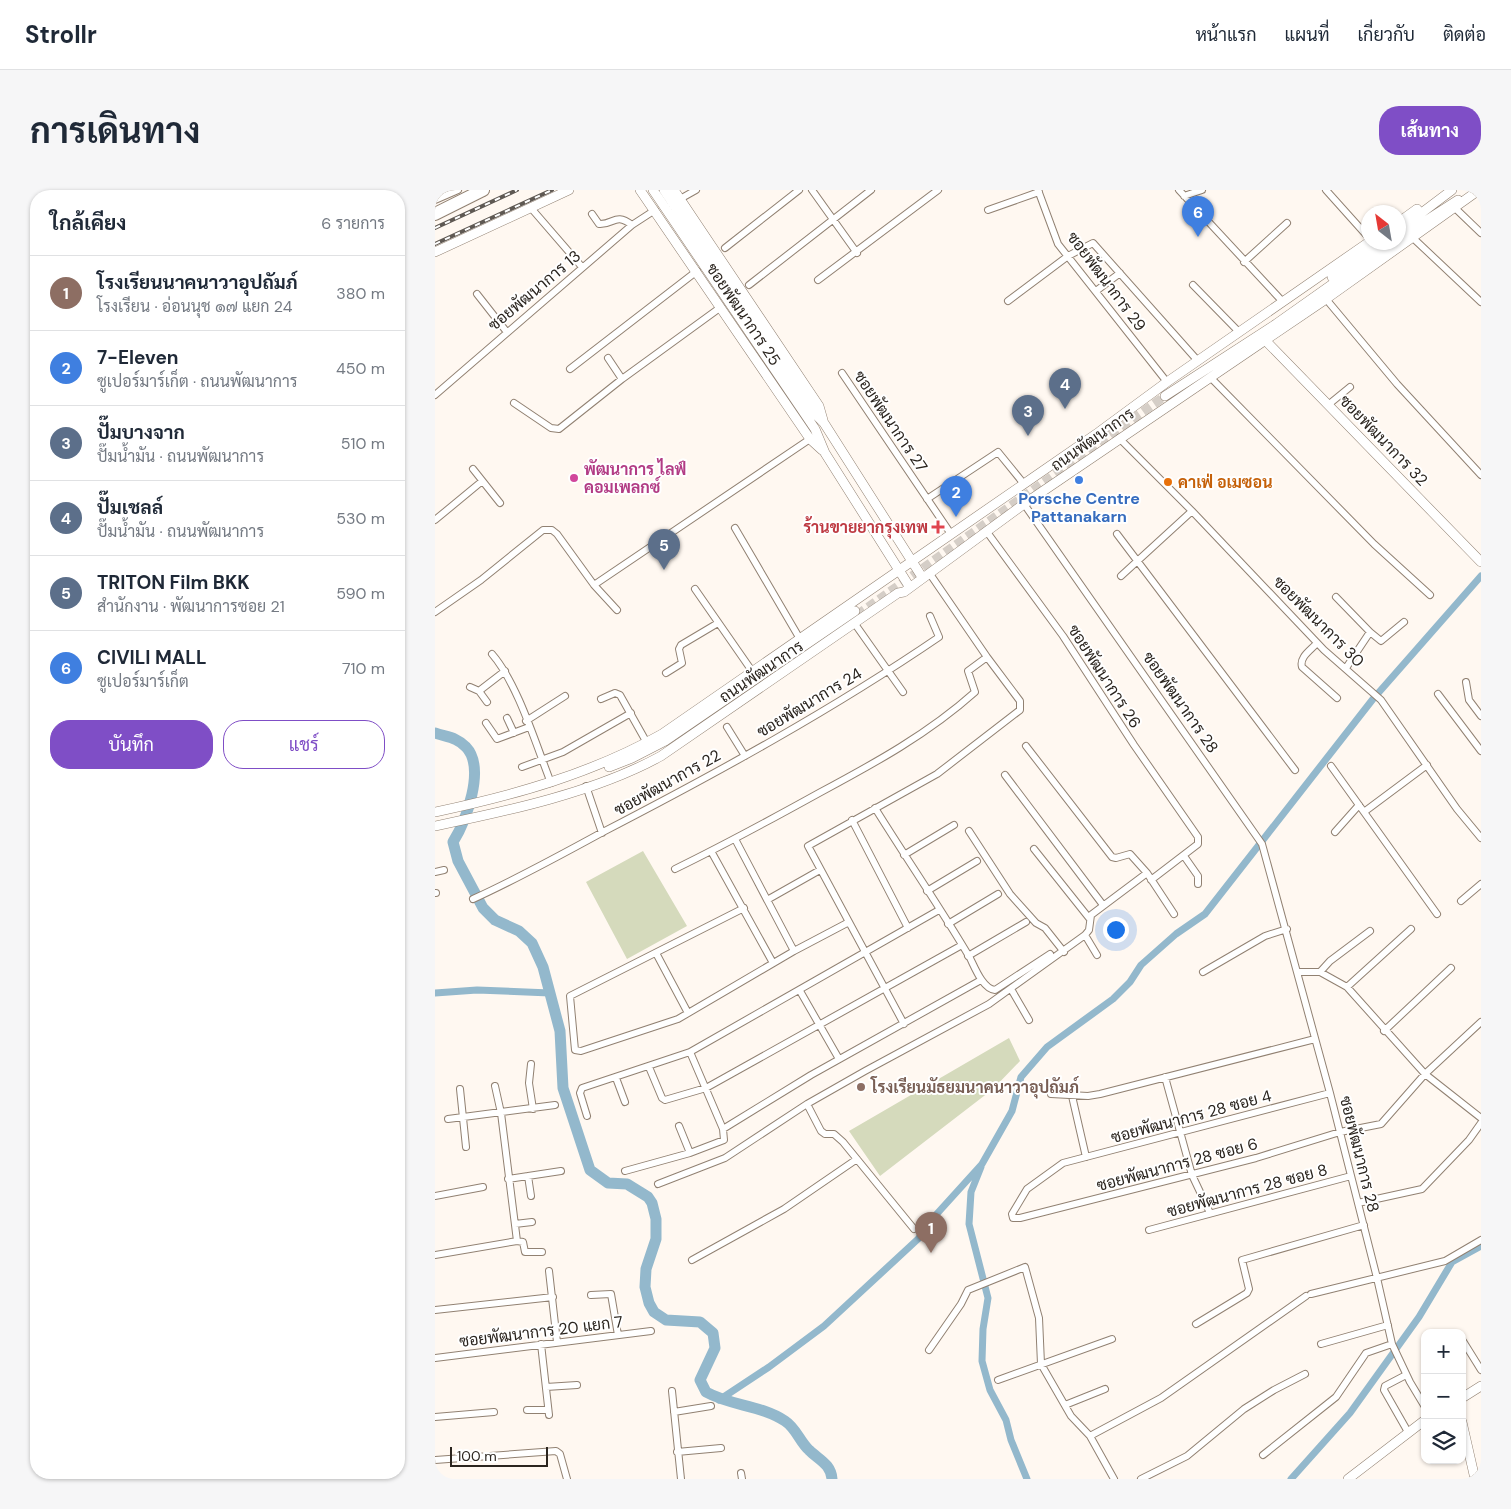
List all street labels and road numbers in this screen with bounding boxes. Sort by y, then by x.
street label: ซอยพัฒนาการ 29 [1062,227,1151,335]
street label: ซอยพัฒนาการ 13 [484,246,585,335]
street label: ซอยพัฒนาการ 25 [702,259,786,370]
street label: ซอยพัฒนาการ 27 [849,367,932,476]
street label: ซอยพัฒนาการ 32 [1335,390,1432,490]
street label: ถนนพัฒนาการ [1046,403,1138,476]
street label: ซอยพัฒนาการ 30 [1269,571,1369,671]
street label: ซอยพัฒนาการ 26 [1063,620,1146,732]
street label: ถนนพัฒนาการ [715,635,808,707]
street label: ซอยพัฒนาการ 28 [1138,648,1223,757]
street label: ซอยพัฒนาการ 24 [753,663,866,742]
street label: ซอยพัฒนาการ 22 [610,745,724,820]
street label: ซอยพัฒนาการ 28 ซอย 4 [1109,1085,1274,1148]
street label: ซอยพัฒนาการ 28 [1335,1094,1384,1214]
street label: ซอยพัฒนาการ 28 ซอย 6 [1094,1133,1260,1196]
street label: ซอยพัฒนาการ 28 ซอย 8 [1164,1159,1330,1222]
street label: ซอยพัฒนาการ 20 แยก 7 [458,1311,624,1352]

